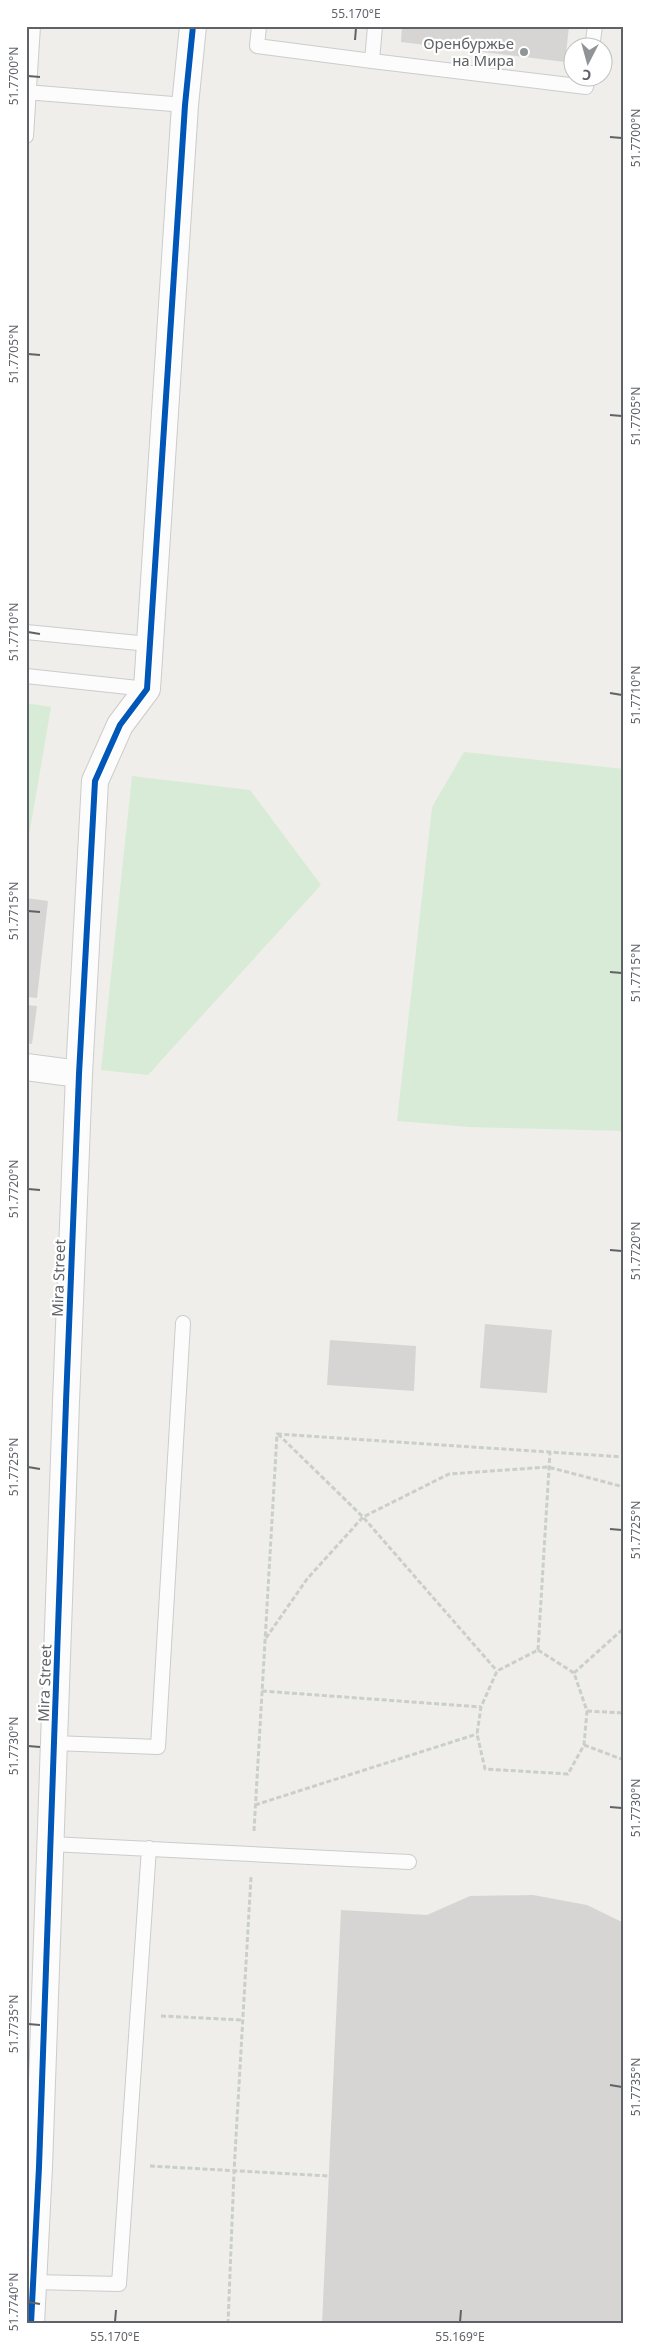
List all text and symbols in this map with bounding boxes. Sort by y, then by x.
text: 55.170°E [331,5,381,22]
place label: Оренбуржье на Мира [423,33,514,70]
north arrow [562,38,612,88]
marker: Оренбуржье на Мира [518,46,530,58]
text: 51.7700°N [5,47,22,105]
text: С [581,66,592,85]
text: 51.7700°N [627,109,644,167]
text: 51.7705°N [5,325,22,383]
text: 51.7705°N [627,387,644,445]
text: 51.7710°N [5,603,22,661]
text: 51.7710°N [627,666,644,724]
text: 51.7715°N [5,882,22,940]
text: 51.7715°N [627,944,644,1002]
text: 51.7720°N [5,1160,22,1218]
text: 51.7720°N [627,1222,644,1280]
street label: Mira Street [47,1238,69,1317]
text: 51.7725°N [5,1438,22,1496]
text: 51.7725°N [627,1501,644,1559]
street label: Mira Street [33,1643,55,1722]
text: 51.7730°N [5,1717,22,1775]
text: 51.7730°N [627,1779,644,1837]
text: 51.7735°N [5,1995,22,2053]
text: 51.7735°N [627,2058,644,2116]
text: 51.7740°N [5,2273,22,2331]
text: 55.170°E [90,2328,140,2345]
text: 55.169°E [435,2328,485,2345]

